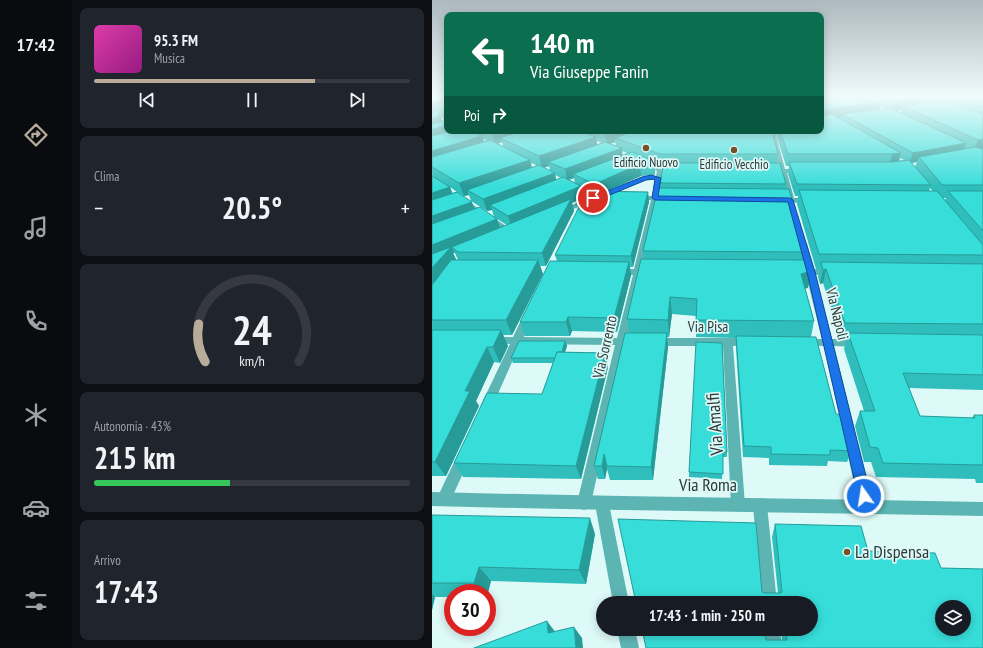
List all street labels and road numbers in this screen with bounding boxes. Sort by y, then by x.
street label: Via Napoli [822,285,853,342]
street label: Via Sorrento [588,314,621,381]
street label: Via Pisa [687,317,728,336]
street label: Via Amalfi [701,392,728,457]
street label: Via Roma [678,473,737,496]

